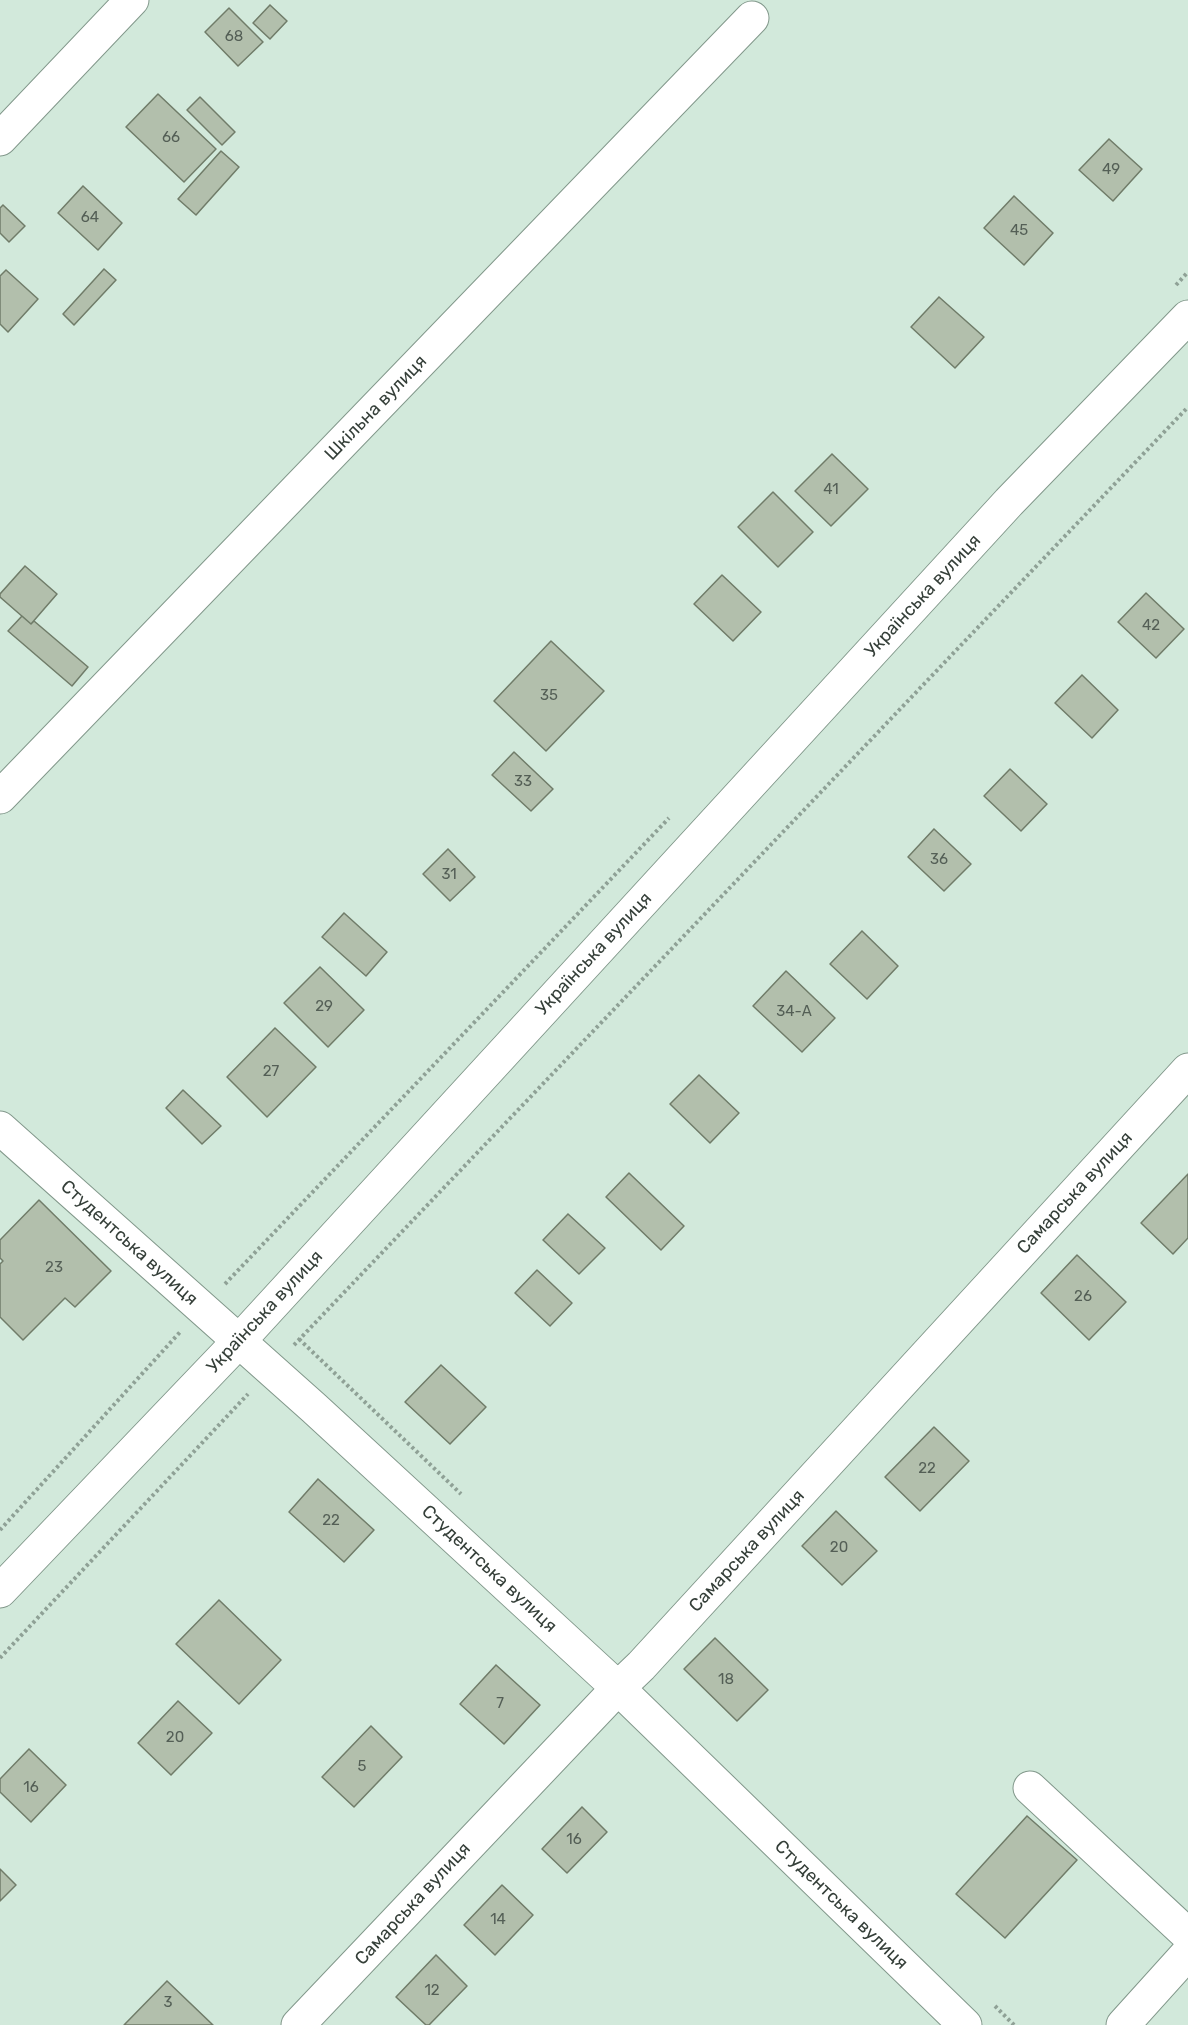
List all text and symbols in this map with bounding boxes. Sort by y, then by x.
house number: 68 [225,28,243,46]
house number: 66 [162,129,180,147]
house number: 49 [1102,161,1120,179]
house number: 64 [81,209,99,227]
house number: 45 [1010,222,1028,240]
street label: Шкільна вулиця [320,351,432,465]
house number: 41 [823,481,839,499]
street label: Українська вулиця [860,530,986,662]
house number: 42 [1142,617,1160,635]
house number: 35 [540,687,558,705]
house number: 33 [514,773,532,791]
house number: 36 [930,851,948,869]
house number: 31 [441,866,457,884]
street label: Українська вулиця [531,888,657,1020]
house number: 29 [315,998,333,1016]
house number: 34-А [776,1003,812,1021]
house number: 27 [263,1063,279,1081]
street label: Самарська вулиця [1013,1127,1137,1259]
street label: Студентська вулиця [56,1176,202,1310]
street label: Українська вулиця [202,1246,328,1378]
house number: 23 [45,1259,63,1277]
house number: 26 [1074,1288,1092,1306]
house number: 22 [918,1460,936,1478]
street label: Самарська вулиця [685,1485,809,1617]
street label: Студентська вулиця [417,1501,561,1637]
house number: 22 [322,1512,340,1530]
house number: 20 [830,1539,848,1557]
house number: 18 [718,1671,734,1689]
house number: 7 [496,1695,504,1713]
house number: 20 [166,1729,184,1747]
house number: 5 [358,1758,366,1776]
house number: 16 [23,1779,39,1797]
house number: 16 [566,1831,582,1849]
street label: Студентська вулиця [770,1836,912,1974]
street label: Самарська вулиця [351,1838,475,1970]
house number: 14 [490,1911,506,1929]
house number: 12 [424,1982,440,2000]
house number: 3 [163,1994,173,2012]

